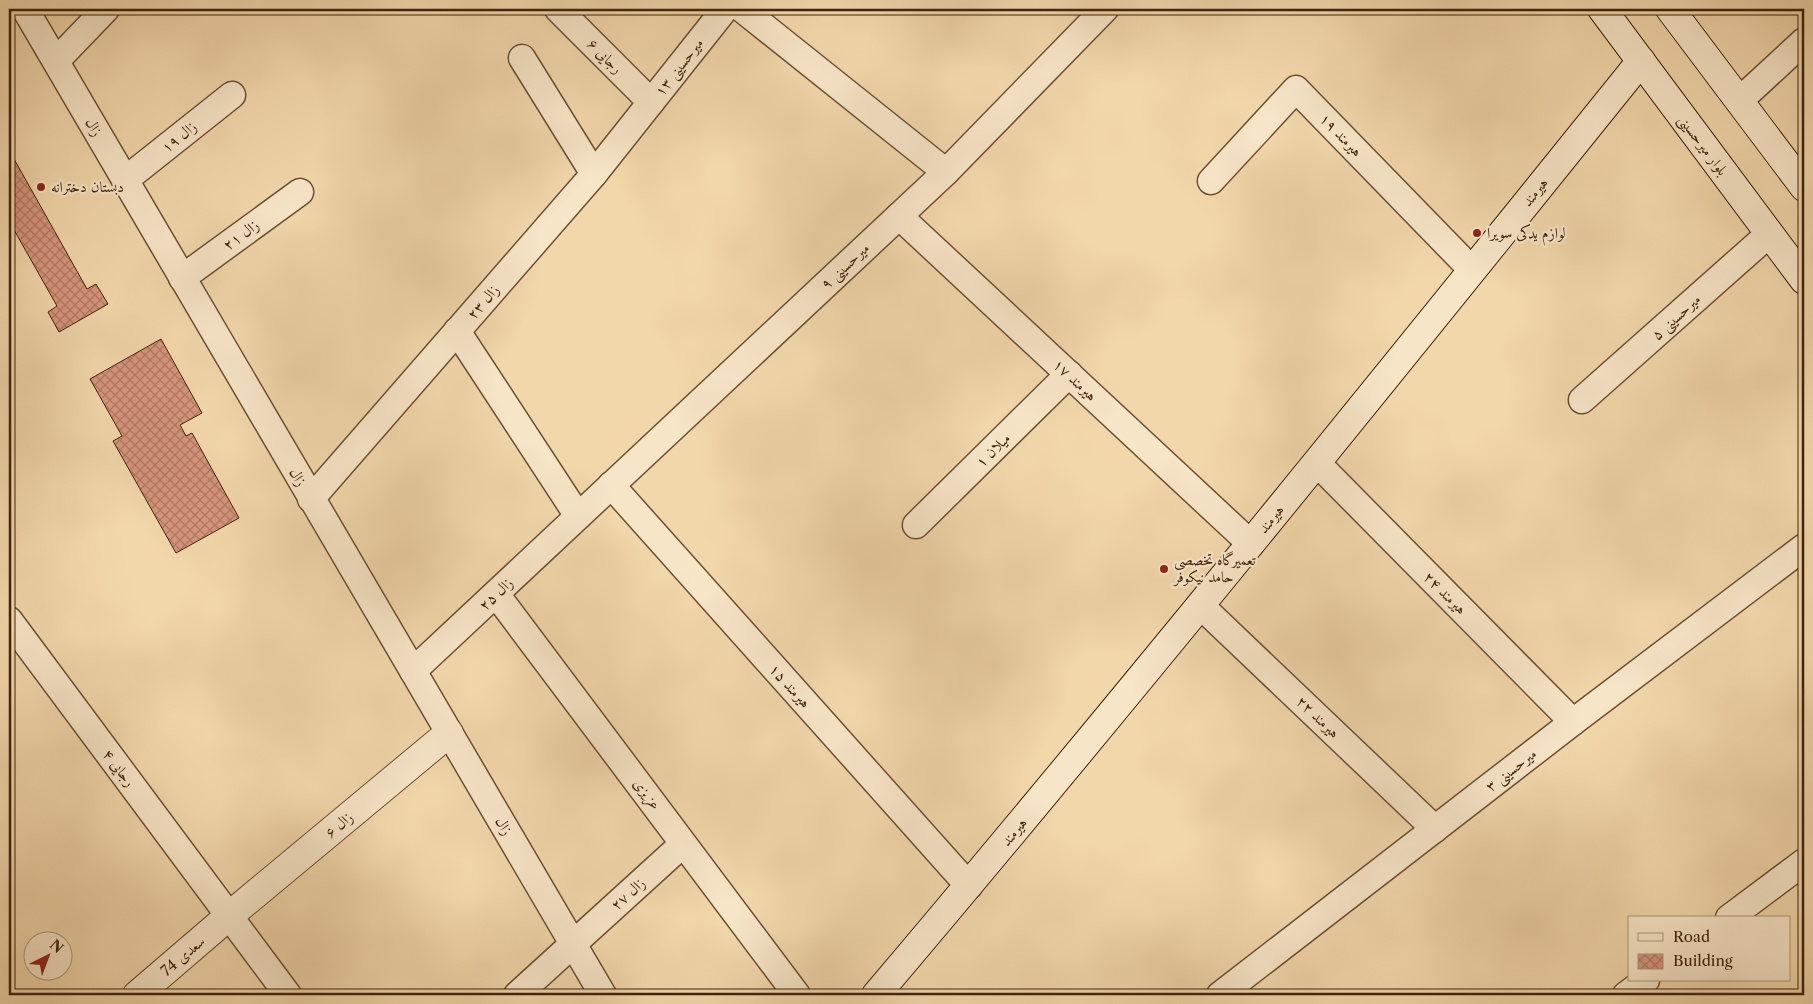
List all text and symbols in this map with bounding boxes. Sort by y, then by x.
street label: رجایی ۶ [583,34,627,78]
street label: میرحسینی ۱۳ [650,34,709,101]
street label: هیرمند ۱۹ [1316,109,1367,160]
street label: بلوار میرحسینی [1673,110,1733,180]
street label: زال [82,114,107,139]
street label: زال ۱۹ [157,117,200,156]
street label: هیرمند [1517,173,1552,210]
place label: دبستان دخترانه [51,177,124,196]
marker: دبستان دخترانه [35,181,47,193]
street label: زال ۲۱ [219,215,262,254]
place label: لوازم یدکی سویرا [1487,223,1566,246]
marker: لوازم یدکی سویرا [1471,227,1483,239]
street label: میرحسینی ۹ [816,238,874,294]
street label: زال ۲۳ [462,280,503,323]
street label: میرحسینی ۵ [1647,290,1706,345]
street label: هیرمند ۱۷ [1049,355,1101,405]
street label: میلان ۱ [971,428,1014,471]
street label: زال [286,464,311,489]
street label: هیرمند [1253,500,1288,537]
place label: تعمیرگاه تخصصی حامد نیکوفر [1172,550,1256,587]
marker: تعمیرگاه تخصصی حامد نیکوفر [1158,563,1170,575]
street label: هیرمند ۲۴ [1420,567,1471,618]
street label: زال ۲۵ [475,573,517,614]
street label: هیرمند ۱۵ [766,660,815,712]
street label: هیرمند ۲۲ [1293,691,1344,742]
street label: میرحسینی ۳ [1481,744,1541,797]
street label: رجایی ۴ [98,745,140,791]
street label: عزیزی [628,774,665,814]
street label: زال ۶ [321,807,357,842]
street label: زال [492,813,517,838]
street label: هیرمند [996,813,1031,850]
street label: زال ۲۷ [606,873,649,914]
legend [1628,916,1790,982]
text: Road [1673,927,1710,946]
street label: سعدی 74 [157,931,209,980]
north arrow [22,932,72,982]
text: N [46,936,67,957]
text: Building [1673,951,1733,970]

